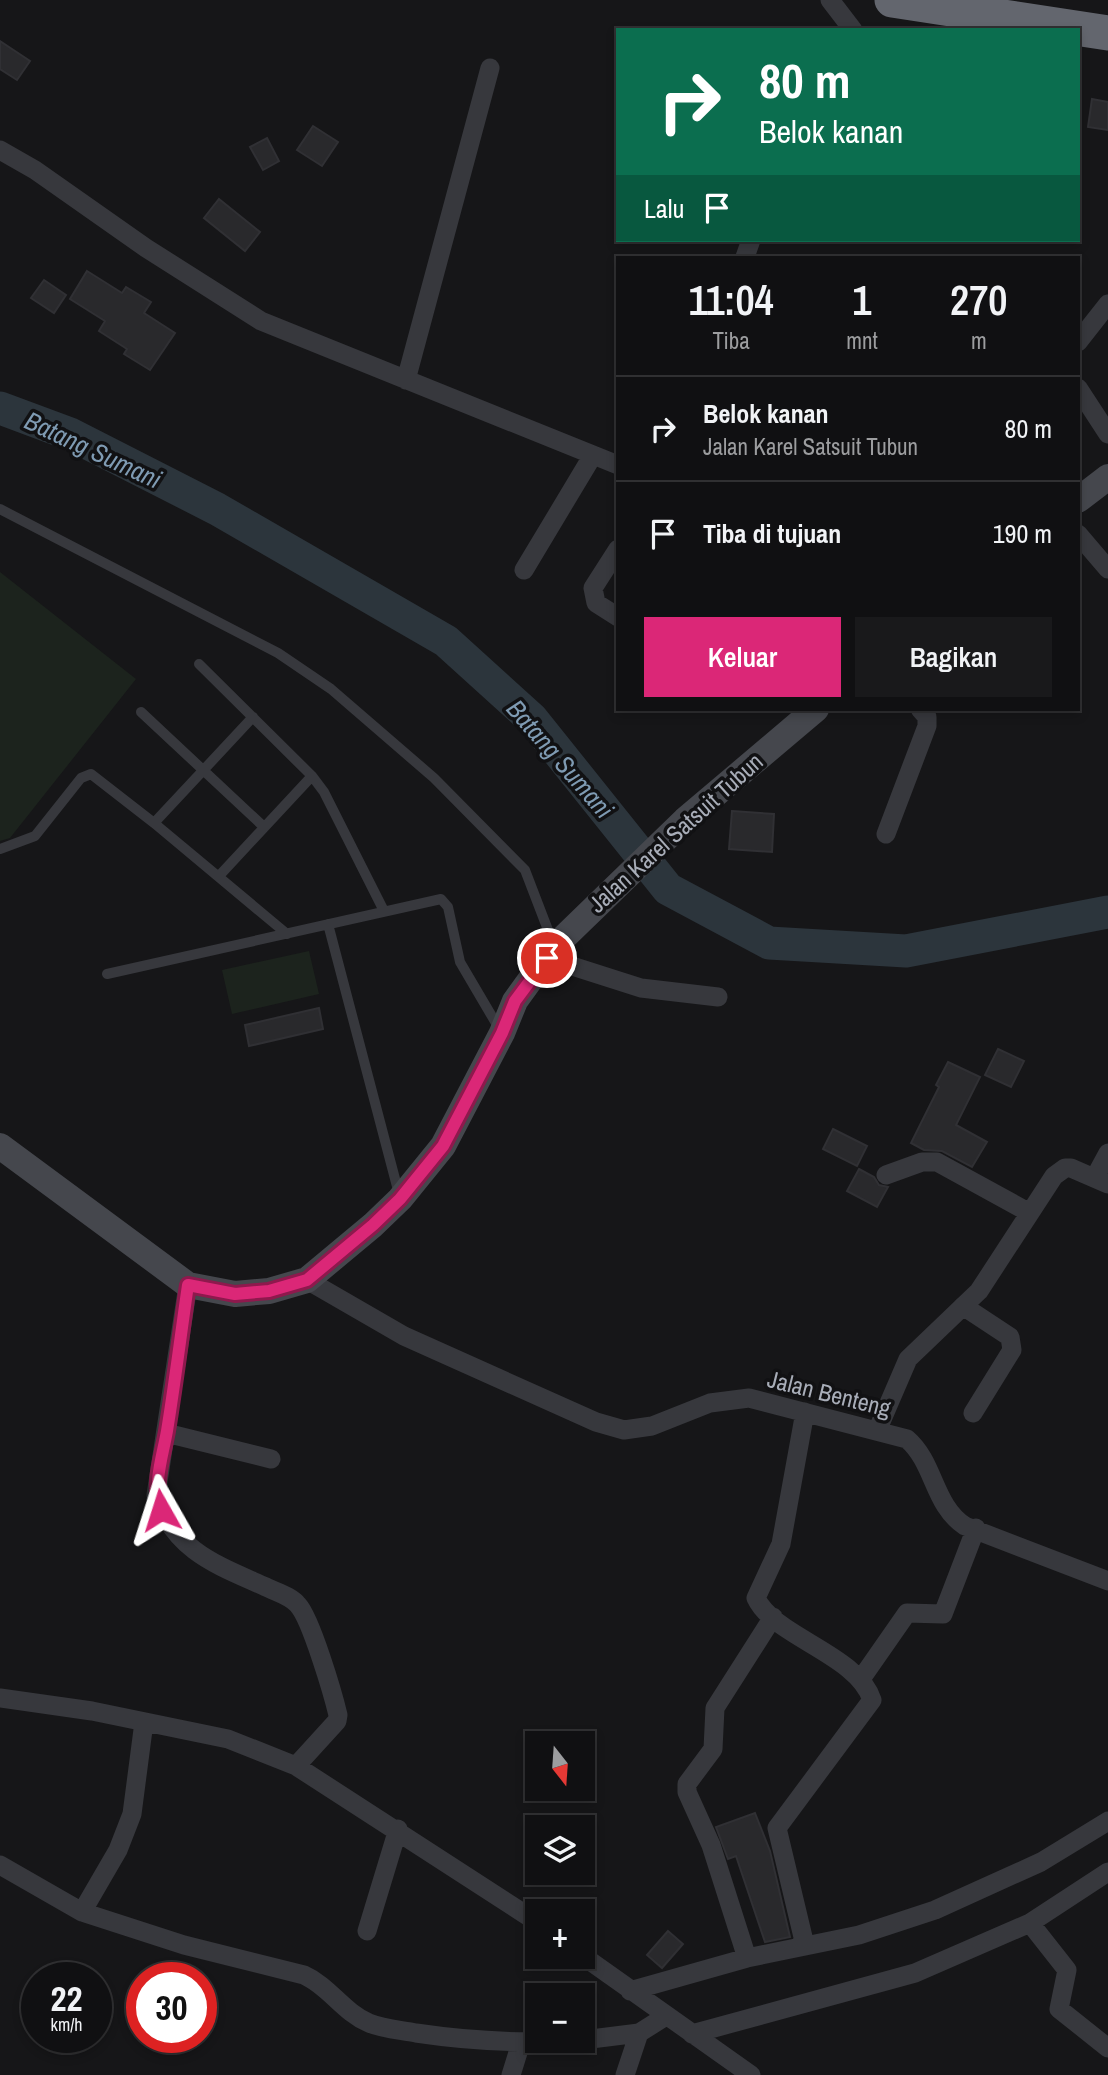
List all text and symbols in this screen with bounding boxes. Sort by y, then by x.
text: 80 m [759,47,851,113]
icon: right [644,56,735,147]
text: Belok kanan [759,110,903,153]
icon: arrive [698,189,736,227]
text: Lalu [644,191,684,226]
text: 11:04 [688,272,774,328]
text: 1 [852,272,871,328]
text: 270 [950,272,1008,328]
text: Tiba [712,325,750,356]
text: mnt [846,325,878,356]
text: m [971,325,987,356]
text: Belok kanan [703,396,829,431]
water label: Batang Sumani [19,403,167,496]
icon: right [644,410,682,448]
text: 80 m [1005,411,1052,446]
text: Jalan Karel Satsuit Tubun [703,431,918,462]
icon: arrive [644,515,682,553]
text: Tiba di tujuan [703,516,841,551]
text: 190 m [993,516,1052,551]
button: Keluar [644,617,841,697]
button: Bagikan [855,617,1052,697]
water label: Batang Sumani [499,692,622,826]
street label: Jalan Karel Satsuit Tubun [581,745,769,919]
pin [517,928,577,988]
icon: arrive [528,939,566,977]
street label: Jalan Benteng [764,1362,894,1424]
position arrow [124,1473,198,1547]
north arrow [525,1731,595,1801]
map controls [525,1731,595,2053]
button: layers [525,1815,595,1885]
button: + [525,1899,595,1969]
speed limit sign: 30 [126,1962,217,2053]
text: 22 [51,1975,82,2022]
button: − [525,1983,595,2053]
text: km/h [51,2012,83,2037]

